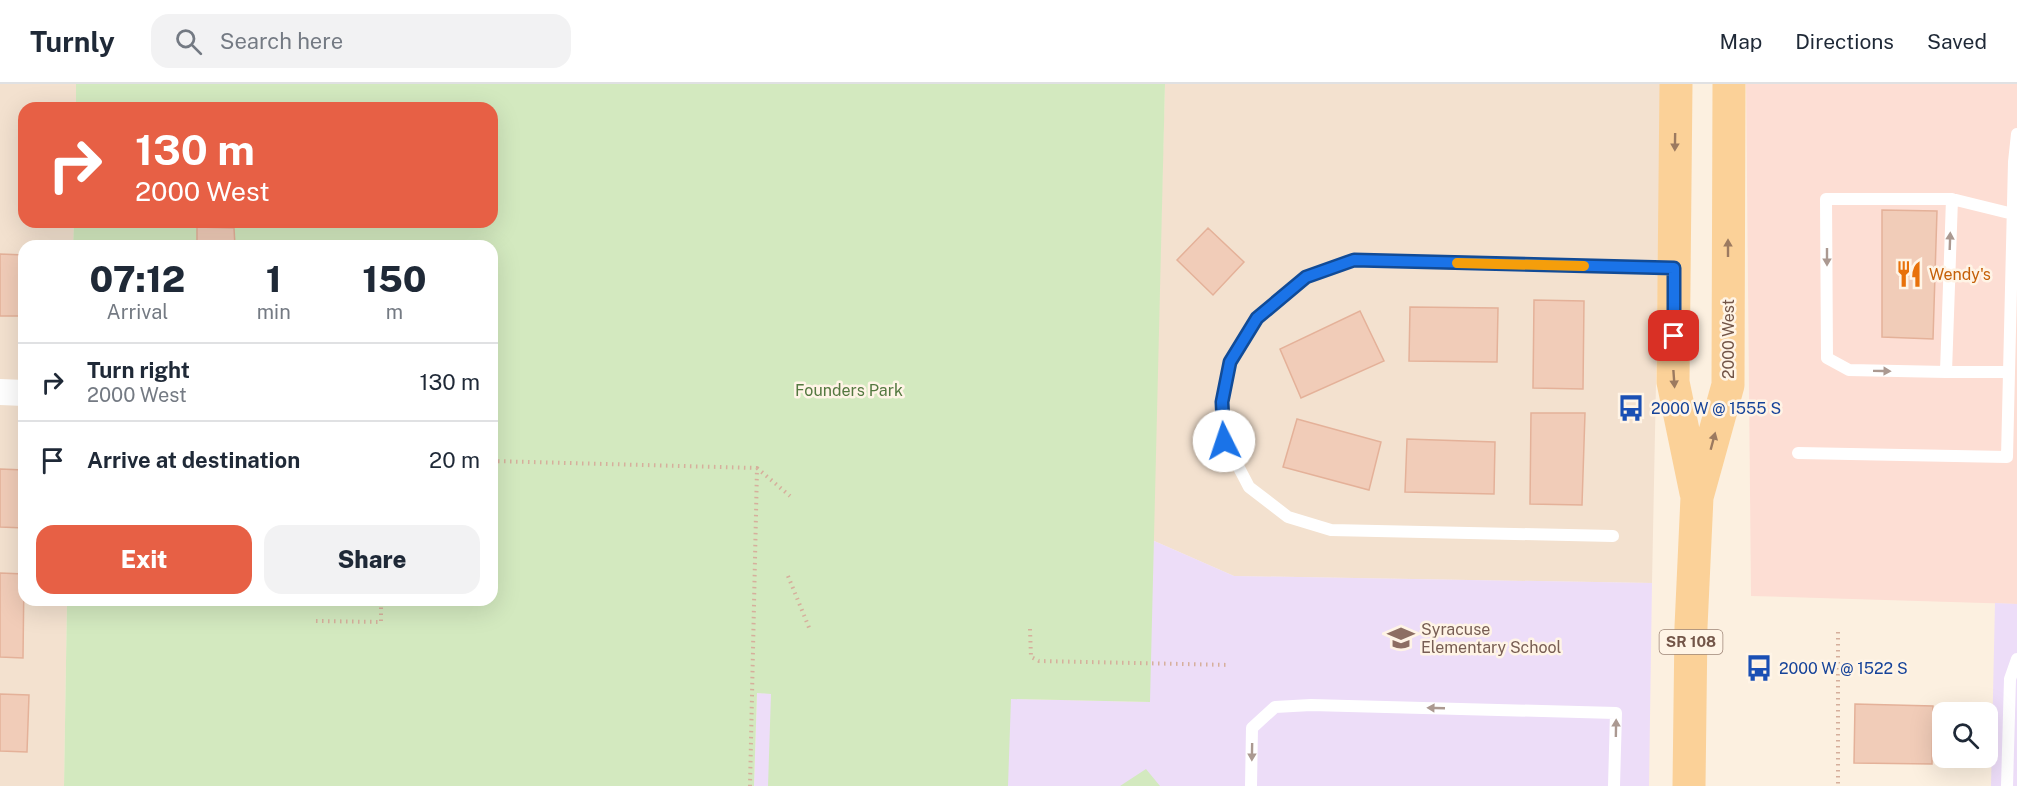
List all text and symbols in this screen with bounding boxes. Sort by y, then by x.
search box [151,14,571,68]
text: Turnly [30,25,115,58]
icon: search [172,25,205,58]
text: Search here [220,28,343,54]
text: Map [1720,29,1762,54]
text: Directions [1795,29,1894,54]
text: Saved [1927,29,1987,54]
text: 130 m [135,125,255,174]
icon: right [36,126,114,204]
one-way arrow [1670,133,1680,152]
text: 2000 West [135,175,270,207]
one-way arrow [1946,232,1955,251]
one-way arrow [1723,239,1733,258]
one-way arrow [1822,248,1832,267]
text: 07:12 [89,258,185,300]
text: 1 [266,258,282,300]
text: 150 [362,258,427,300]
restaurant icon: Wendy's [1894,259,1924,289]
place label: Wendy's [1929,265,1991,284]
street label: 2000 West [1719,299,1738,379]
text: Arrival [106,300,168,324]
text: min [257,300,291,324]
text: m [386,300,403,324]
pin [1648,310,1699,361]
icon: arrive [1657,319,1690,352]
text: Turn right [87,357,190,383]
icon: right [36,366,69,399]
one-way arrow [1873,366,1892,375]
text: 130 m [419,369,480,395]
one-way arrow [1669,370,1679,389]
park label: Founders Park [795,381,903,400]
text: 2000 West [87,383,187,407]
bus stop icon: 2000 W @ 1555 S [1616,393,1646,423]
place label: 2000 W @ 1555 S [1651,399,1781,418]
position arrow [1192,409,1256,473]
one-way arrow [1709,432,1718,450]
icon: arrive [36,444,69,477]
text: Arrive at destination [87,447,300,473]
text: 20 m [429,447,480,473]
button: Exit [36,525,252,594]
button: Share [264,525,480,594]
place label: Syracuse Elementary School [1421,620,1562,657]
school or university icon: Syracuse Elementary School [1386,623,1416,653]
road number: SR 108 [1660,630,1722,654]
bus stop icon: 2000 W @ 1522 S [1744,653,1774,683]
place label: 2000 W @ 1522 S [1779,659,1908,678]
map controls [1932,702,1998,768]
button: search [1932,702,1998,768]
one-way arrow [1426,703,1445,713]
one-way arrow [1611,718,1621,737]
one-way arrow [1247,743,1257,762]

